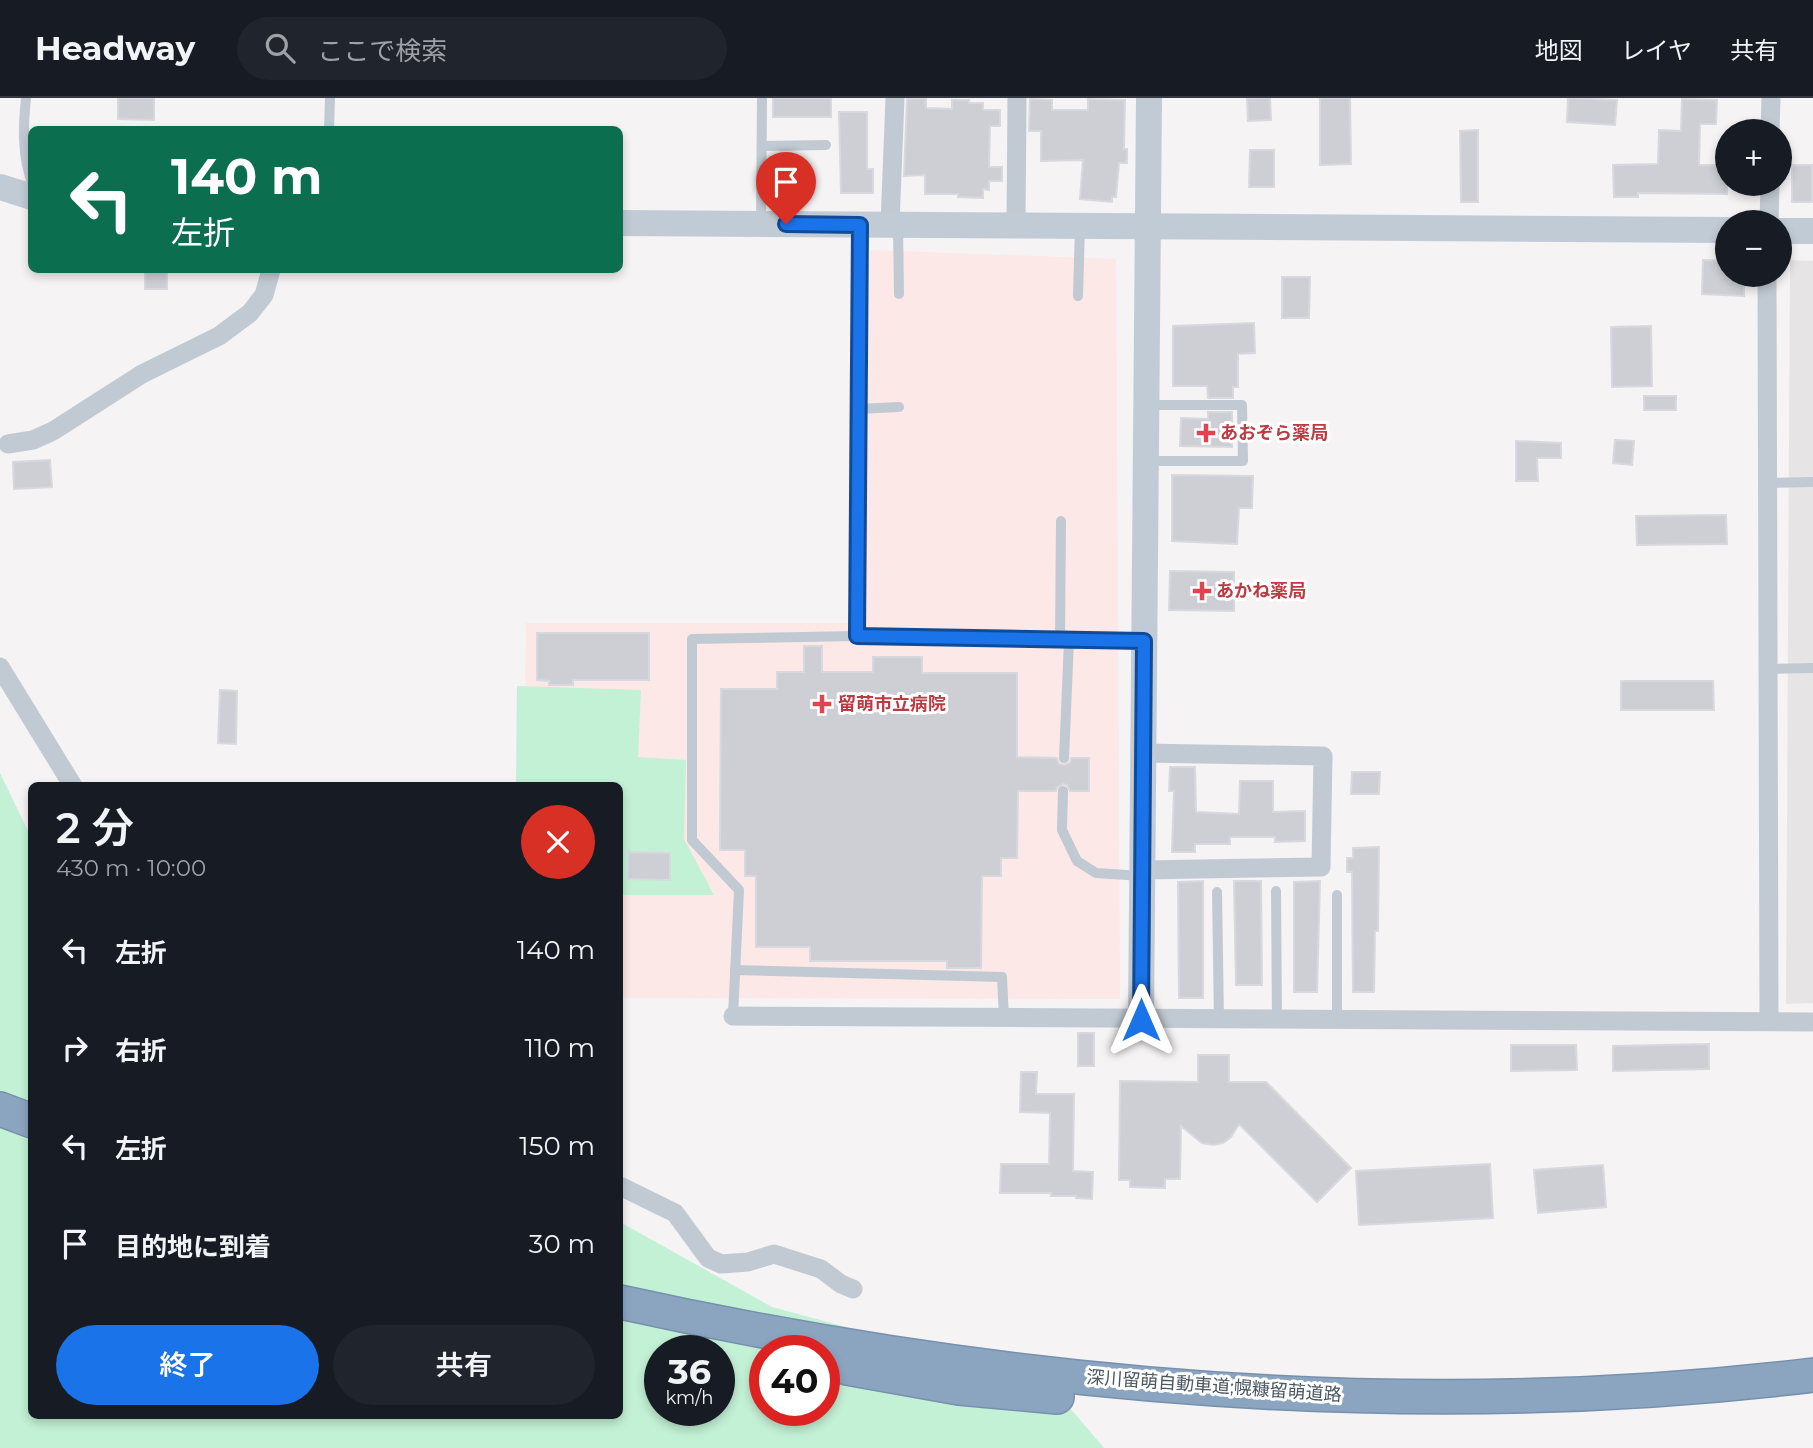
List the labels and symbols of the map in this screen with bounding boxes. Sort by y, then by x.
pin [756,152,816,224]
place label: あおぞら薬局 [1220,422,1328,444]
marker: あおぞら薬局 [1198,425,1214,441]
place label: あかね薬局 [1216,580,1306,602]
marker: あかね薬局 [1194,583,1210,599]
place label: 留萌市立病院 [838,693,946,715]
marker: 留萌市立病院 [812,694,832,714]
position arrow [1104,983,1178,1057]
speed limit sign: 40 [749,1335,840,1426]
street label: 深川留萌自動車道;幌糠留萌道路 [1086,1366,1342,1406]

